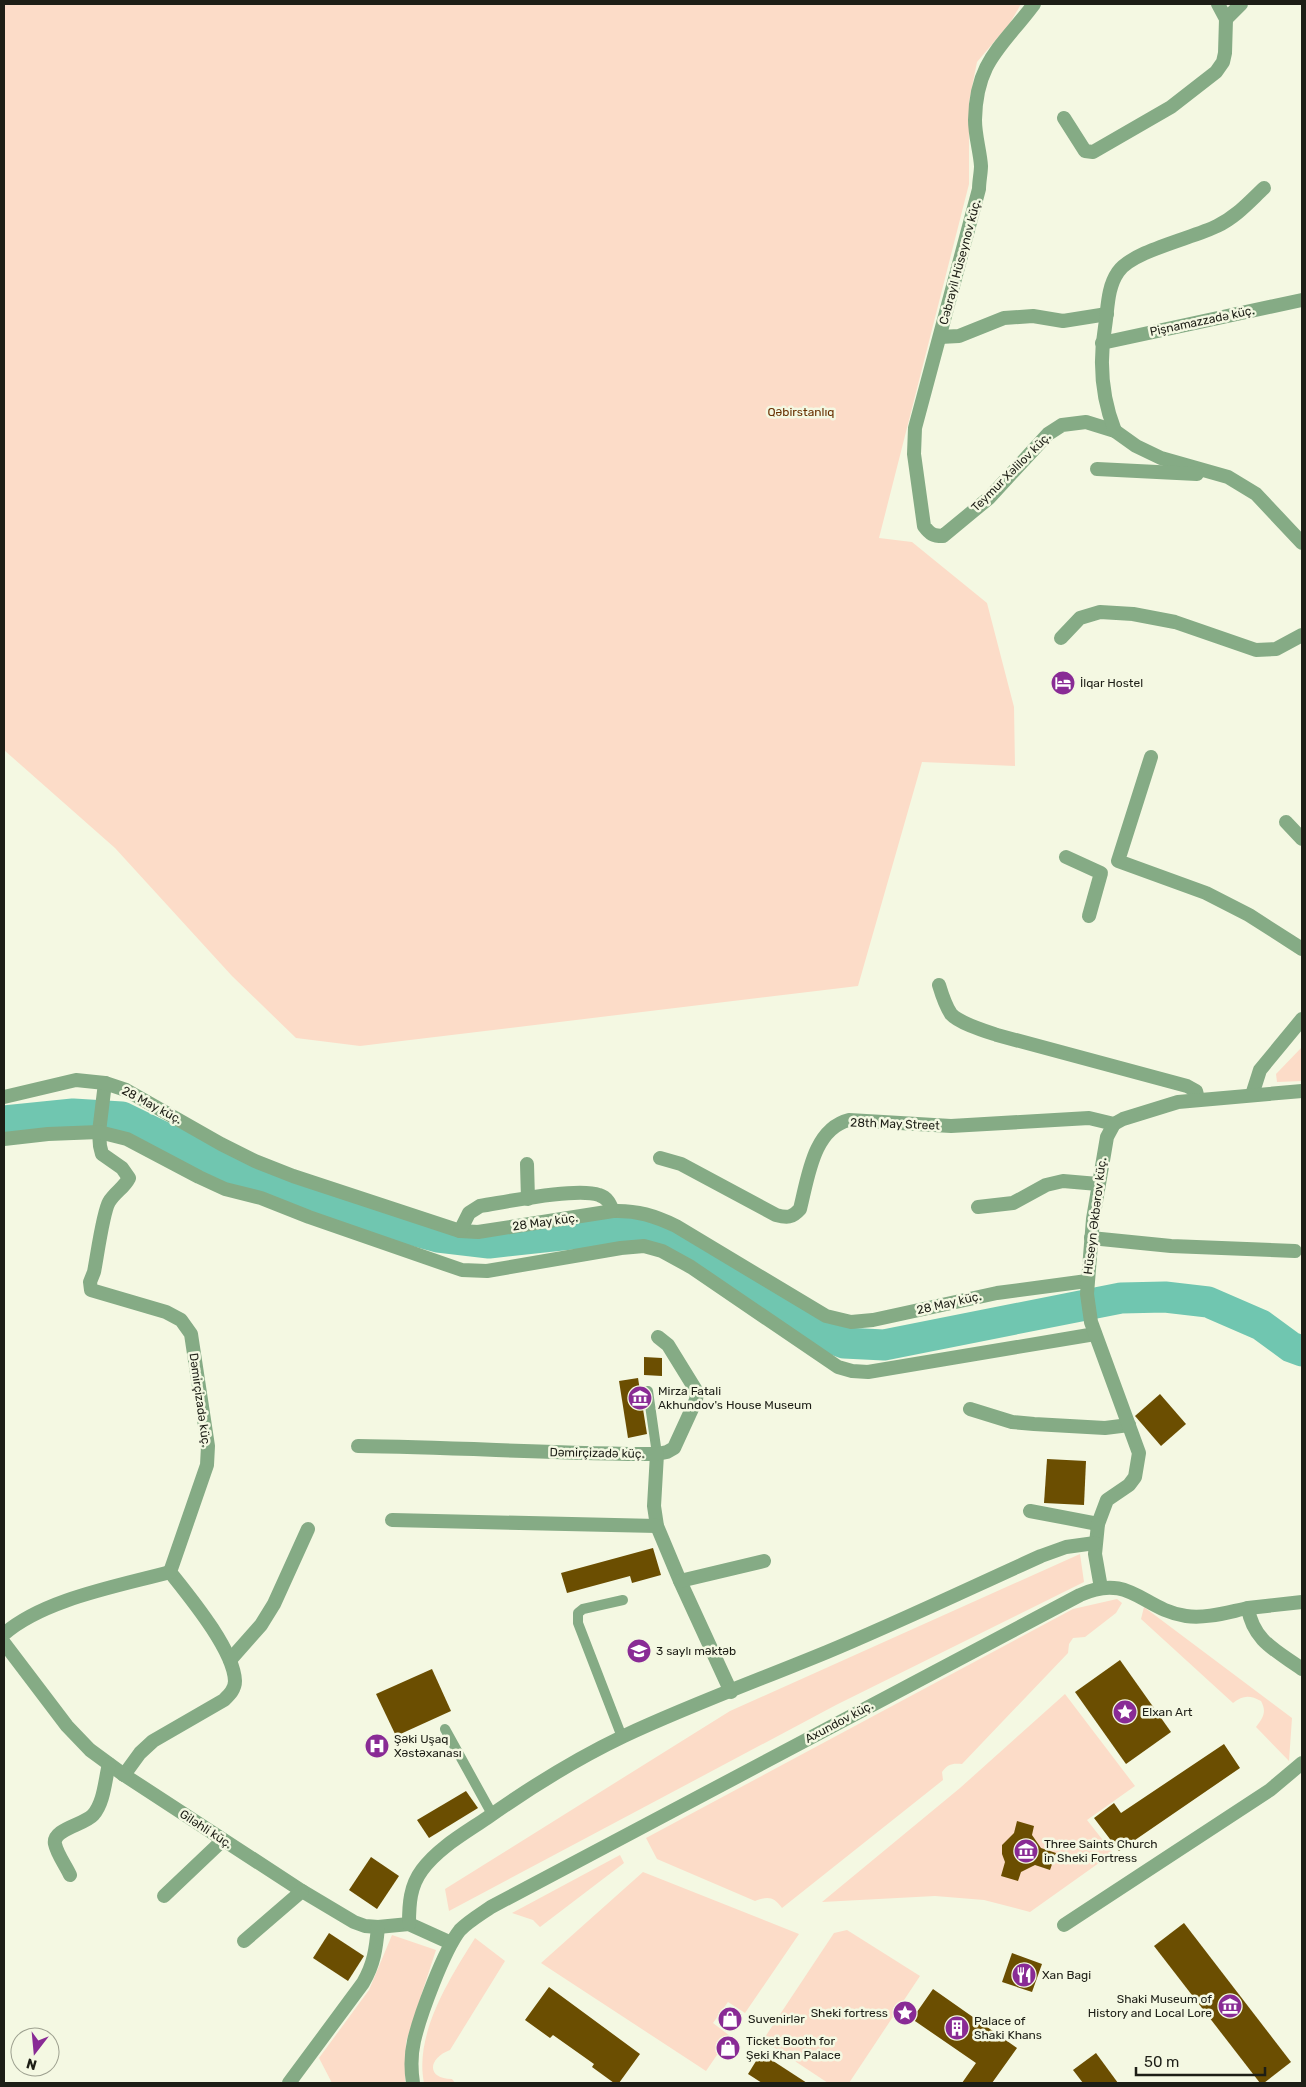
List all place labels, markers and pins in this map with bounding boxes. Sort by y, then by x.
hotel icon: İlqar Hostel [1050,670,1076,696]
place label: İlqar Hostel [1080,676,1143,690]
place label: Mirza Fatali Akhundov's House Museum [658,1384,812,1412]
museum icon: Mirza Fatali Akhundov's House Museum [627,1385,653,1411]
school or university icon: 3 saylı məktəb [626,1638,652,1664]
place label: 3 saylı məktəb [656,1644,736,1658]
place icon: Elxan Art [1112,1699,1138,1725]
place label: Elxan Art [1142,1705,1193,1719]
place label: Şəki Uşaq Xəstəxanası [394,1732,462,1760]
hospital icon: Şəki Uşaq Xəstəxanası [364,1733,390,1759]
place label: Three Saints Church in Sheki Fortress [1044,1837,1158,1865]
museum icon: Three Saints Church in Sheki Fortress [1013,1838,1039,1864]
restaurant icon: Xan Bagi [1011,1962,1037,1988]
place label: Xan Bagi [1042,1968,1091,1982]
place label: Shaki Museum of History and Local Lore [1088,1992,1212,2020]
museum icon: Shaki Museum of History and Local Lore [1217,1993,1243,2019]
place icon: Sheki fortress [892,2000,918,2026]
shop icon: Suvenirlər [717,2006,743,2032]
place label: Sheki fortress [811,2006,888,2020]
place label: Suvenirlər [748,2012,805,2026]
place label: Palace of Shaki Khans [974,2014,1042,2042]
building icon: Palace of Shaki Khans [944,2015,970,2041]
place label: Ticket Booth for Şeki Khan Palace [746,2034,841,2062]
shop icon: Ticket Booth for Şeki Khan Palace [715,2035,741,2061]

